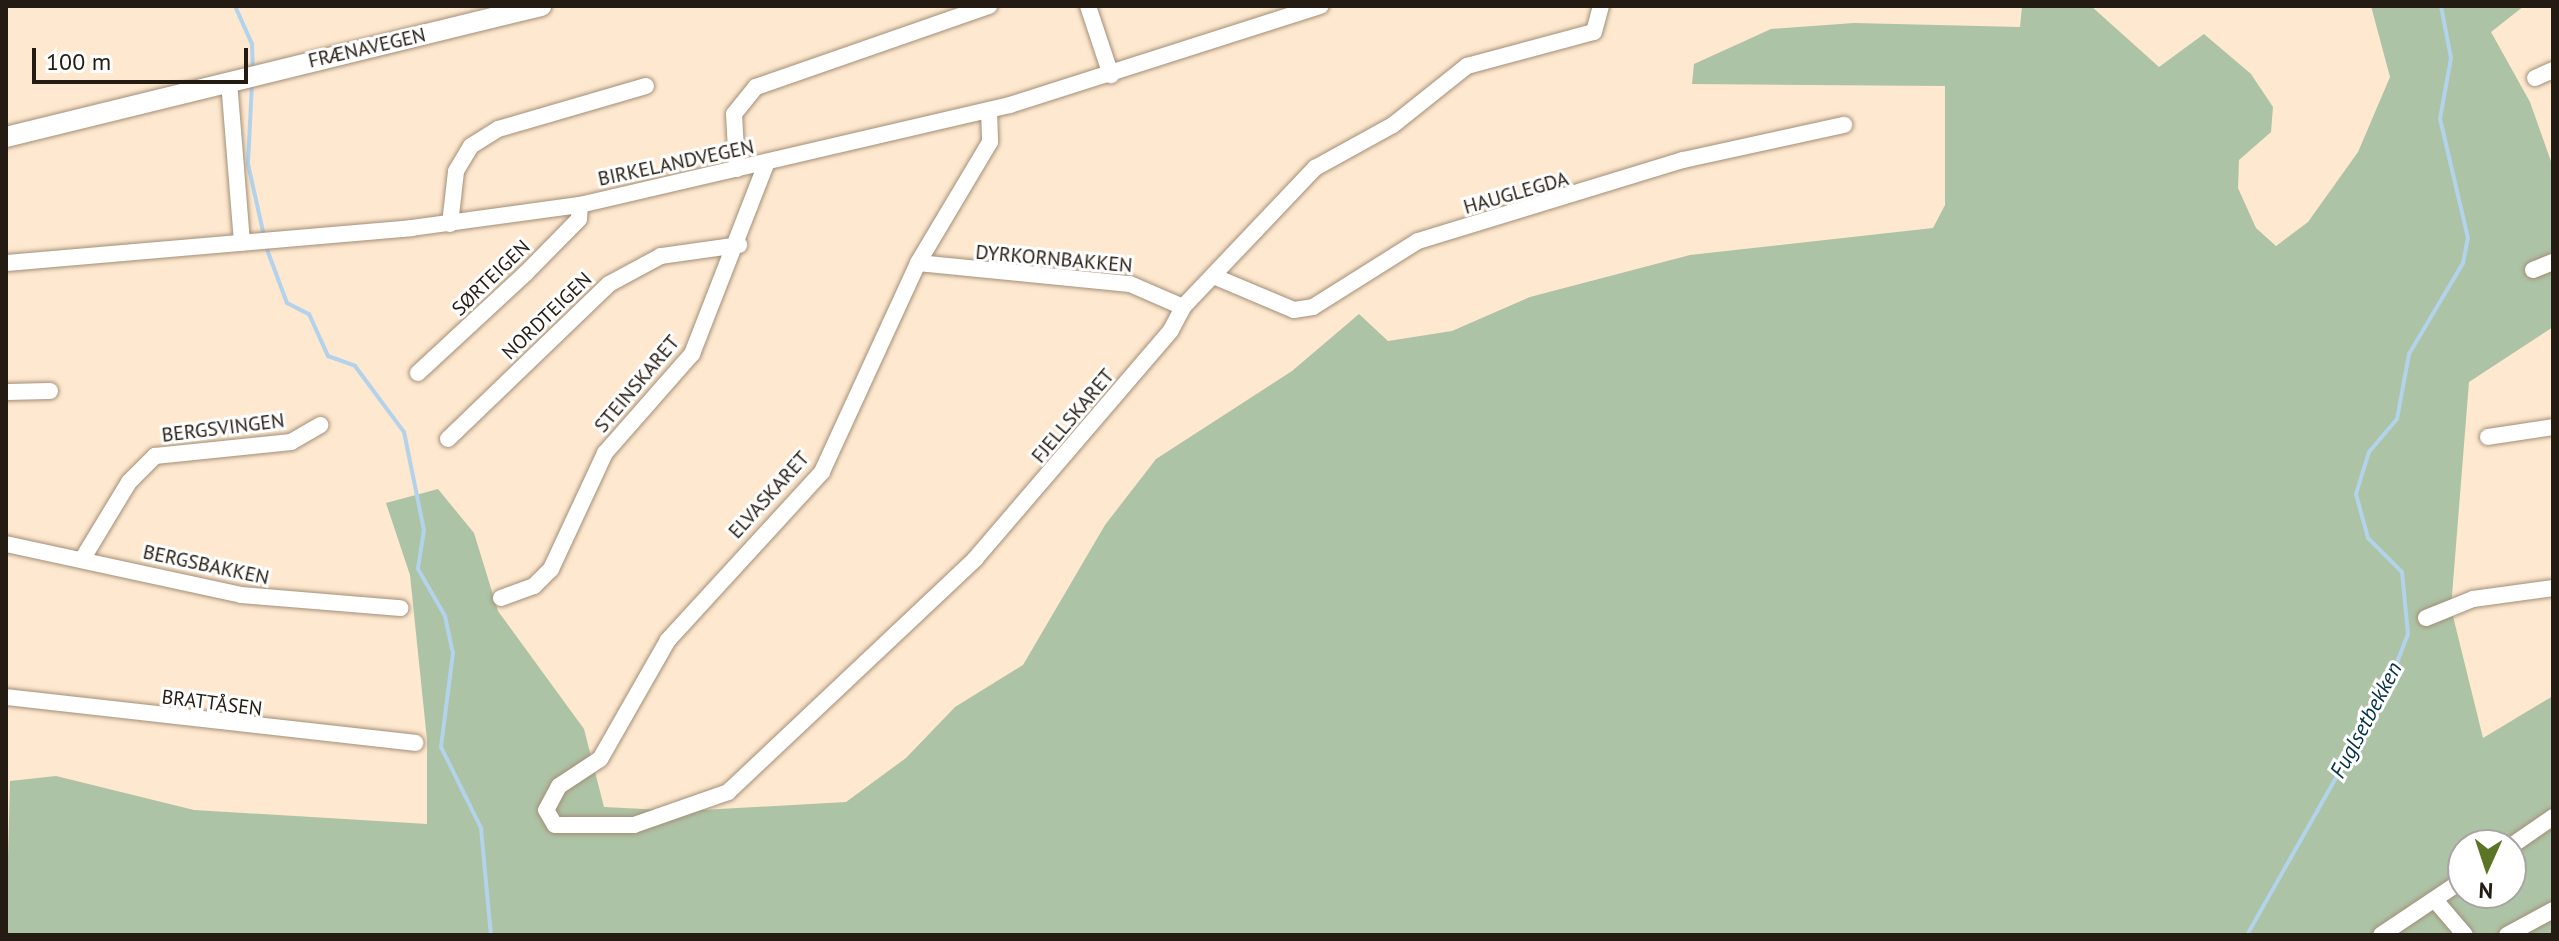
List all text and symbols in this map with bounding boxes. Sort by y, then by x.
street label: FRÆNAVEGEN [306,23,428,73]
scale bar [36,32,252,82]
text: 100 m [46,46,111,77]
street label: BIRKELANDVEGEN [596,135,756,191]
street label: HAUGLEGDA [1461,167,1571,219]
street label: SØRTEIGEN [447,235,535,321]
street label: DYRKORNBAKKEN [974,240,1134,278]
street label: NORDTEIGEN [497,267,597,365]
street label: STEINSKARET [589,331,685,437]
street label: FJELLSKARET [1027,364,1119,468]
street label: BERGSVINGEN [160,409,286,447]
street label: ELVASKARET [724,447,814,543]
street label: BERGSBAKKEN [141,540,271,590]
water label: Fuglsetbekken [2324,658,2408,782]
street label: BRATTÅSEN [160,685,264,721]
north arrow [2447,829,2527,909]
text: N [2478,877,2494,905]

